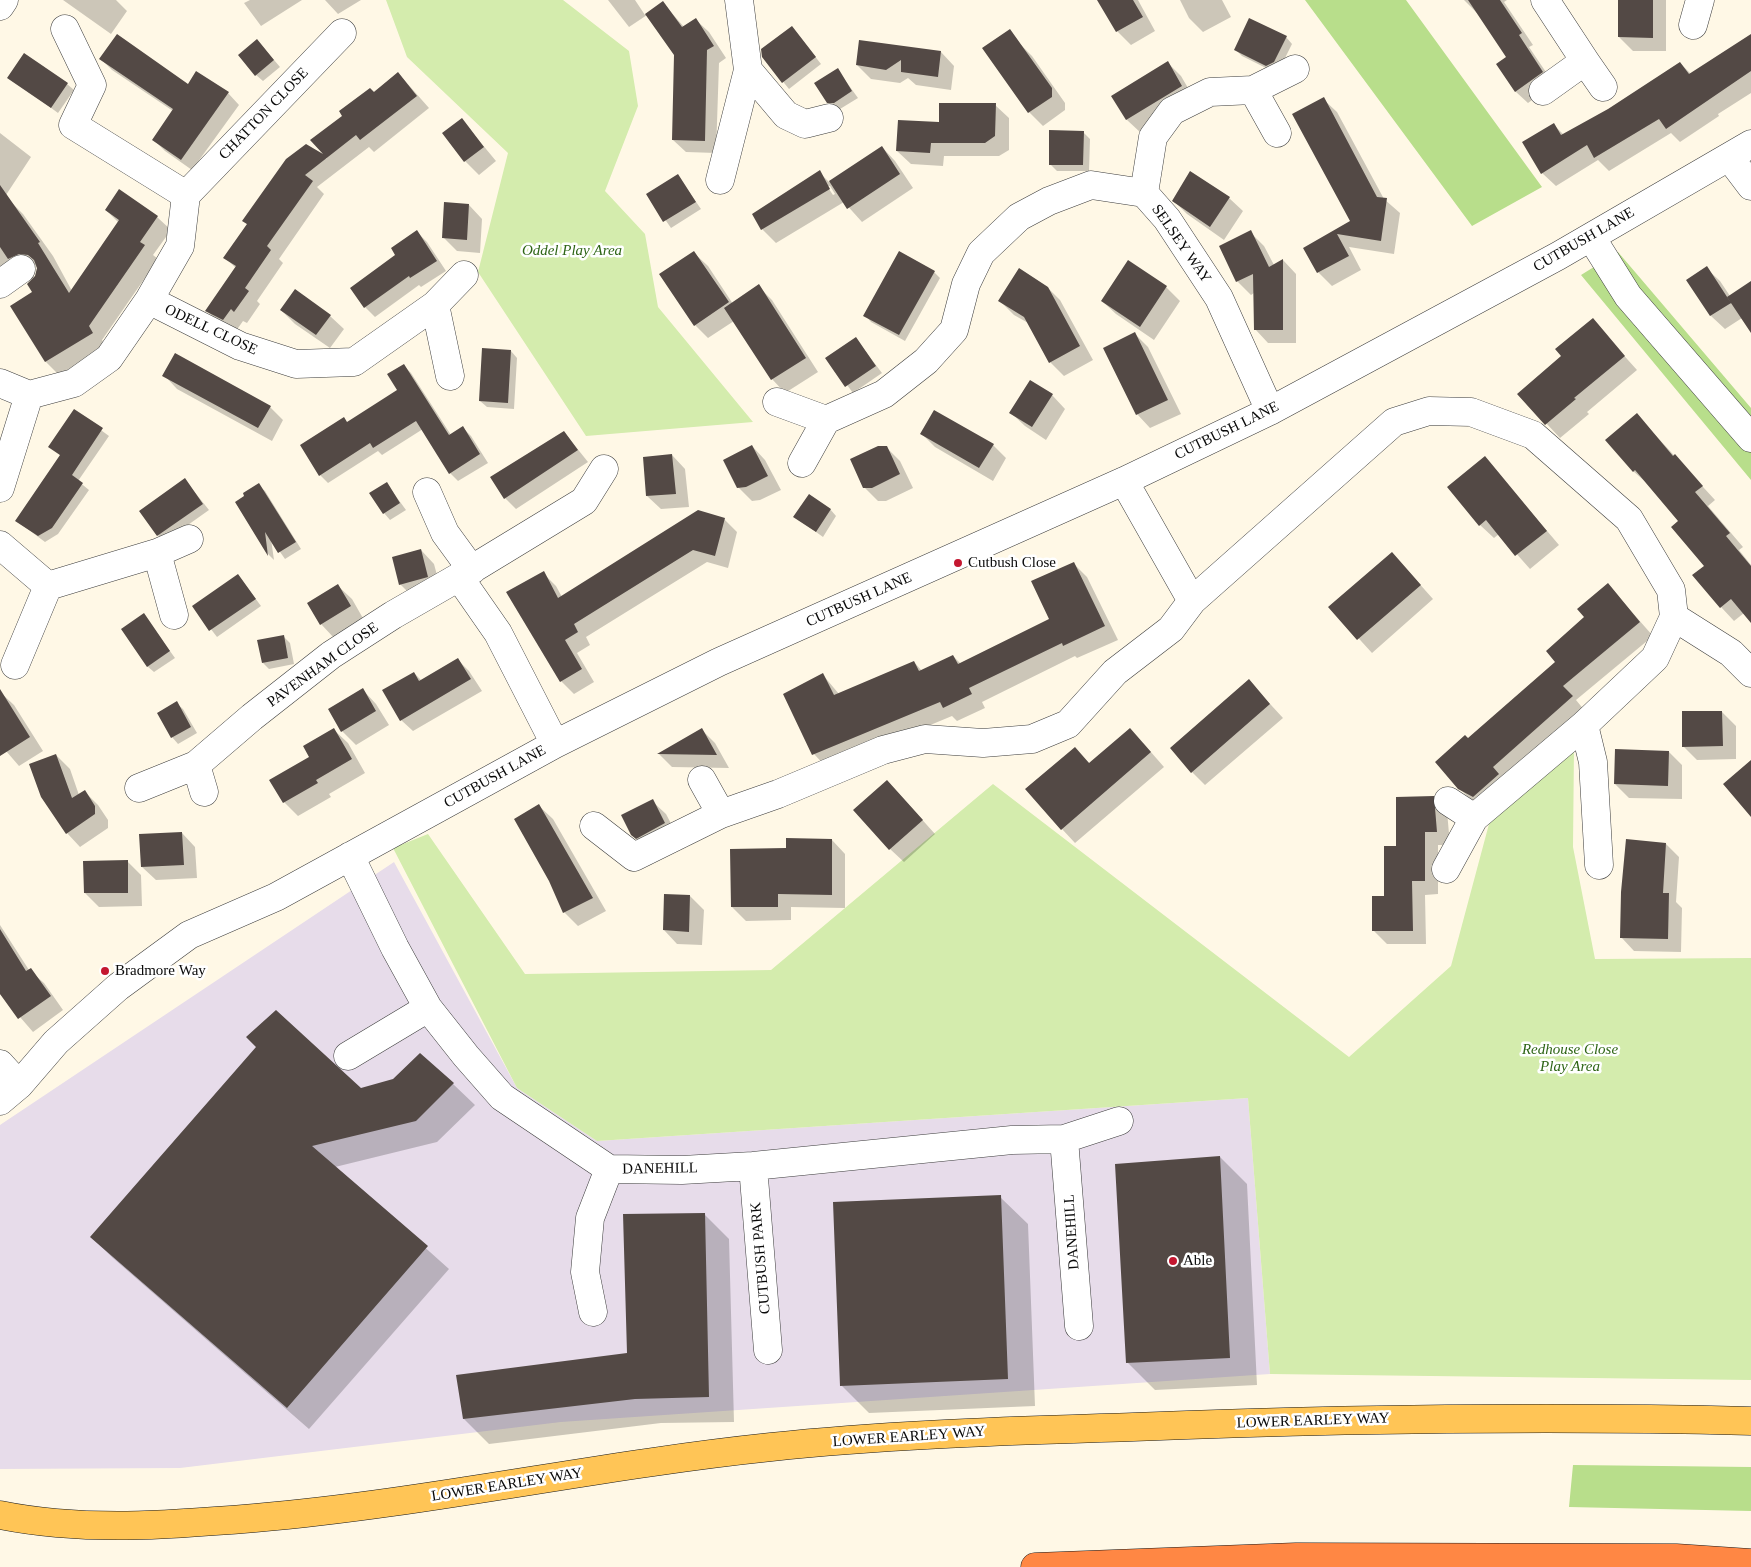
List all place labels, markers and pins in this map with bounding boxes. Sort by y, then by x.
place label: Cutbush Close [968,554,1056,572]
marker: Cutbush Close [952,557,964,569]
place label: Bradmore Way [115,962,206,980]
marker: Bradmore Way [99,965,111,977]
place label: Able [1183,1252,1212,1270]
marker: Able [1167,1255,1179,1267]

